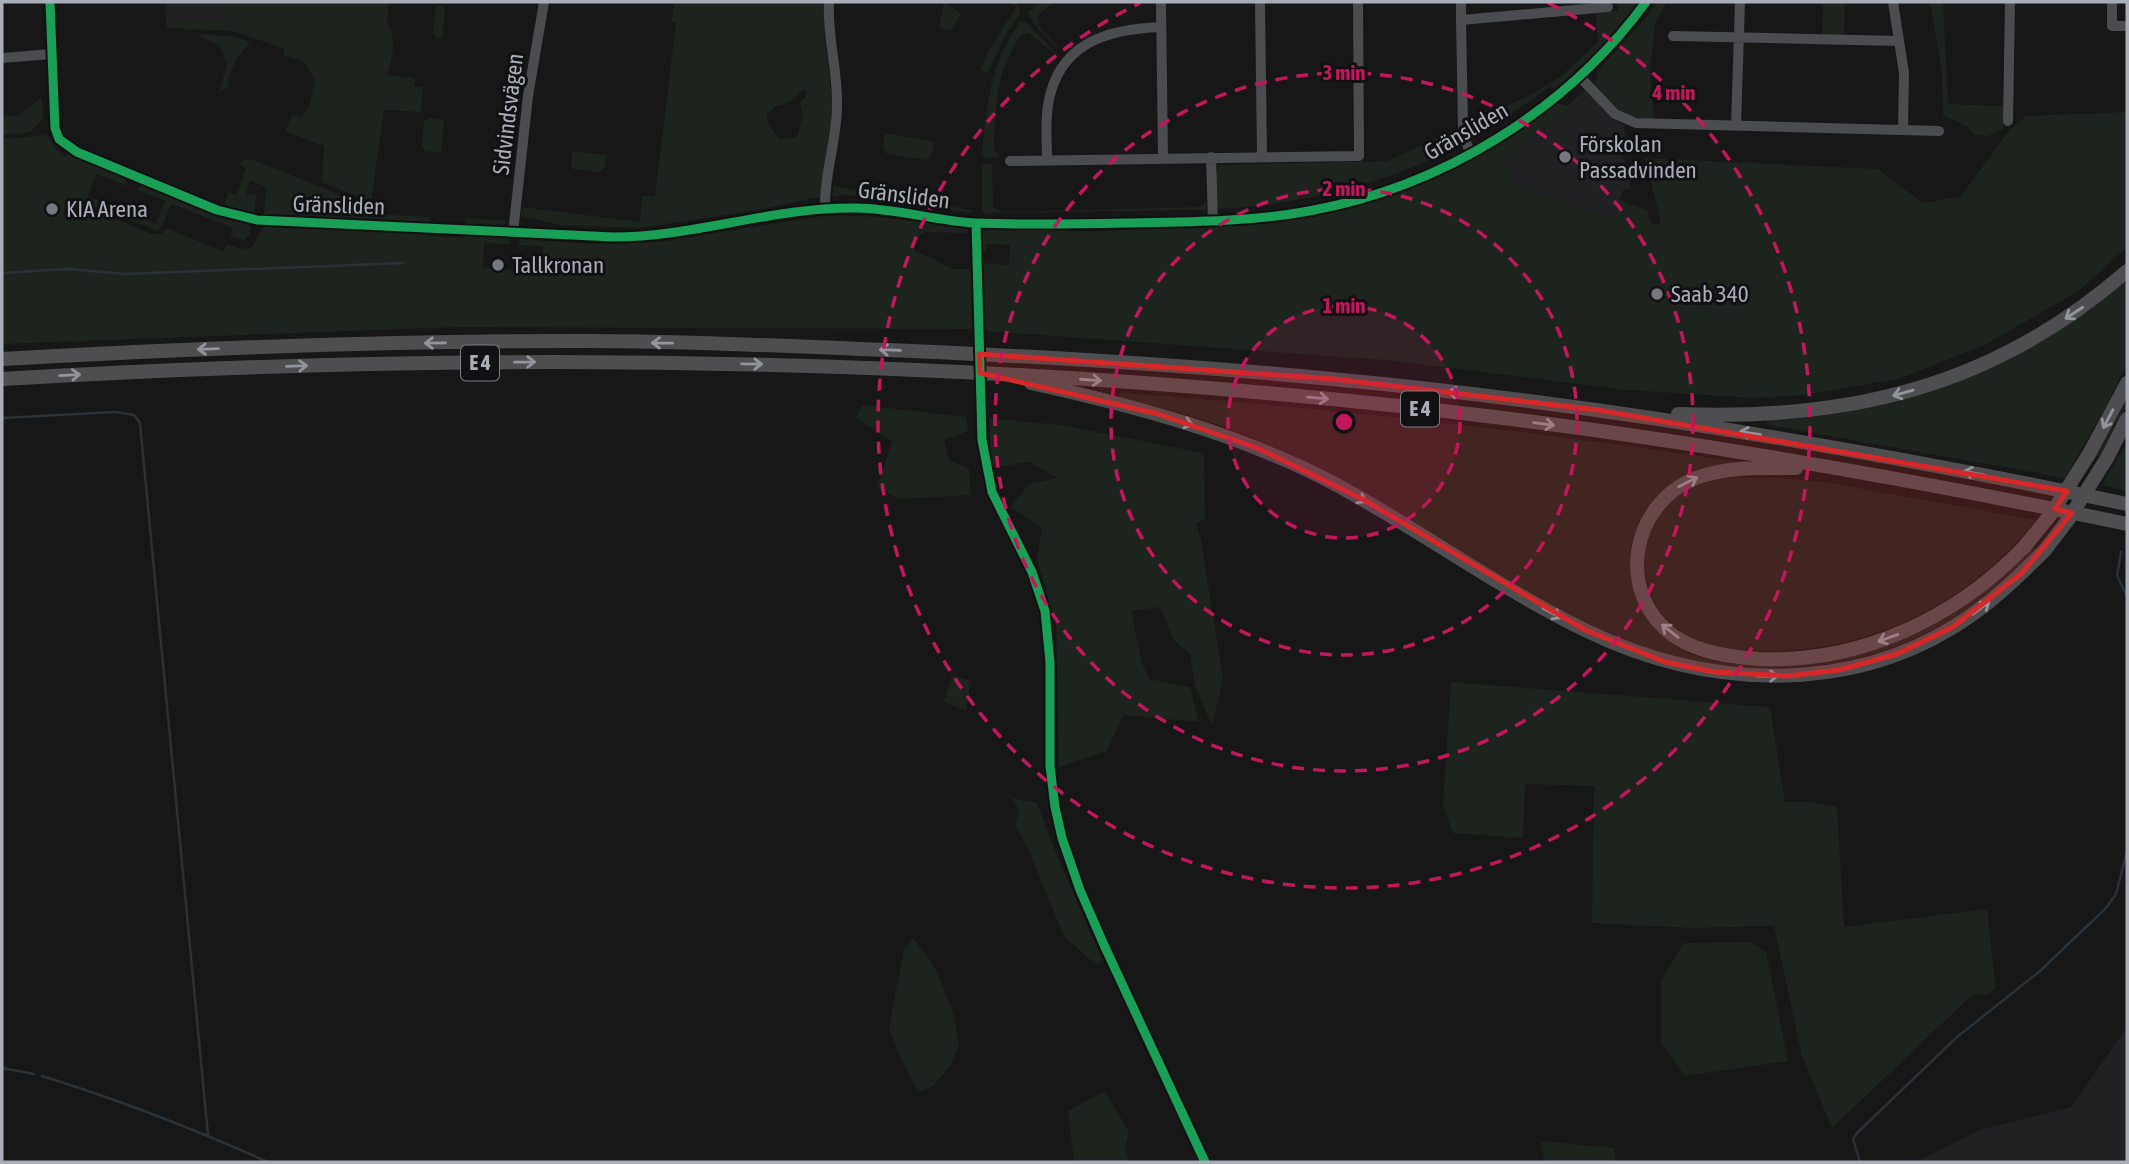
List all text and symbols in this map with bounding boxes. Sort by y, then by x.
street label: Sidvindsvägen [488,52,528,176]
text: 3 min [1323,60,1365,84]
text: 4 min [1652,80,1695,104]
street label: Gränsliden [1420,97,1512,165]
place label: Förskolan Passadvinden [1579,131,1697,183]
marker: Förskolan Passadvinden [1557,149,1573,165]
street label: Gränsliden [857,176,951,214]
text: 2 min [1323,176,1365,200]
street label: Gränsliden [292,190,386,220]
place label: KIA Arena [66,196,148,222]
marker: KIA Arena [44,201,60,217]
place label: Tallkronan [512,252,604,278]
marker: Tallkronan [490,257,506,273]
place label: Saab 340 [1671,281,1749,307]
marker: Saab 340 [1649,286,1665,302]
text: 1 min [1323,293,1365,317]
one-way arrow [2064,306,2084,320]
one-way arrow [424,336,447,350]
one-way arrow [651,336,674,350]
one-way arrow [196,343,219,356]
one-way arrow [879,343,902,357]
road number: E 4 [461,346,499,380]
one-way arrow [513,355,536,369]
one-way arrow [740,357,763,371]
one-way arrow [285,360,308,373]
one-way arrow [58,369,81,382]
one-way arrow [1079,374,1102,387]
one-way arrow [1447,387,1469,400]
one-way arrow [1892,388,1914,401]
one-way arrow [1306,392,1328,405]
road number: E 4 [1401,392,1439,426]
one-way arrow [2101,408,2115,429]
centre of rings [1332,410,1356,434]
one-way arrow [1172,416,1194,429]
one-way arrow [1532,417,1554,430]
one-way arrow [1739,426,1762,439]
one-way arrow [1963,465,1986,479]
one-way arrow [1677,475,1698,489]
one-way arrow [1346,491,1367,504]
one-way arrow [1971,600,1990,615]
one-way arrow [1541,607,1562,620]
one-way arrow [1661,624,1679,639]
one-way arrow [1878,633,1900,645]
one-way arrow [1756,669,1779,683]

